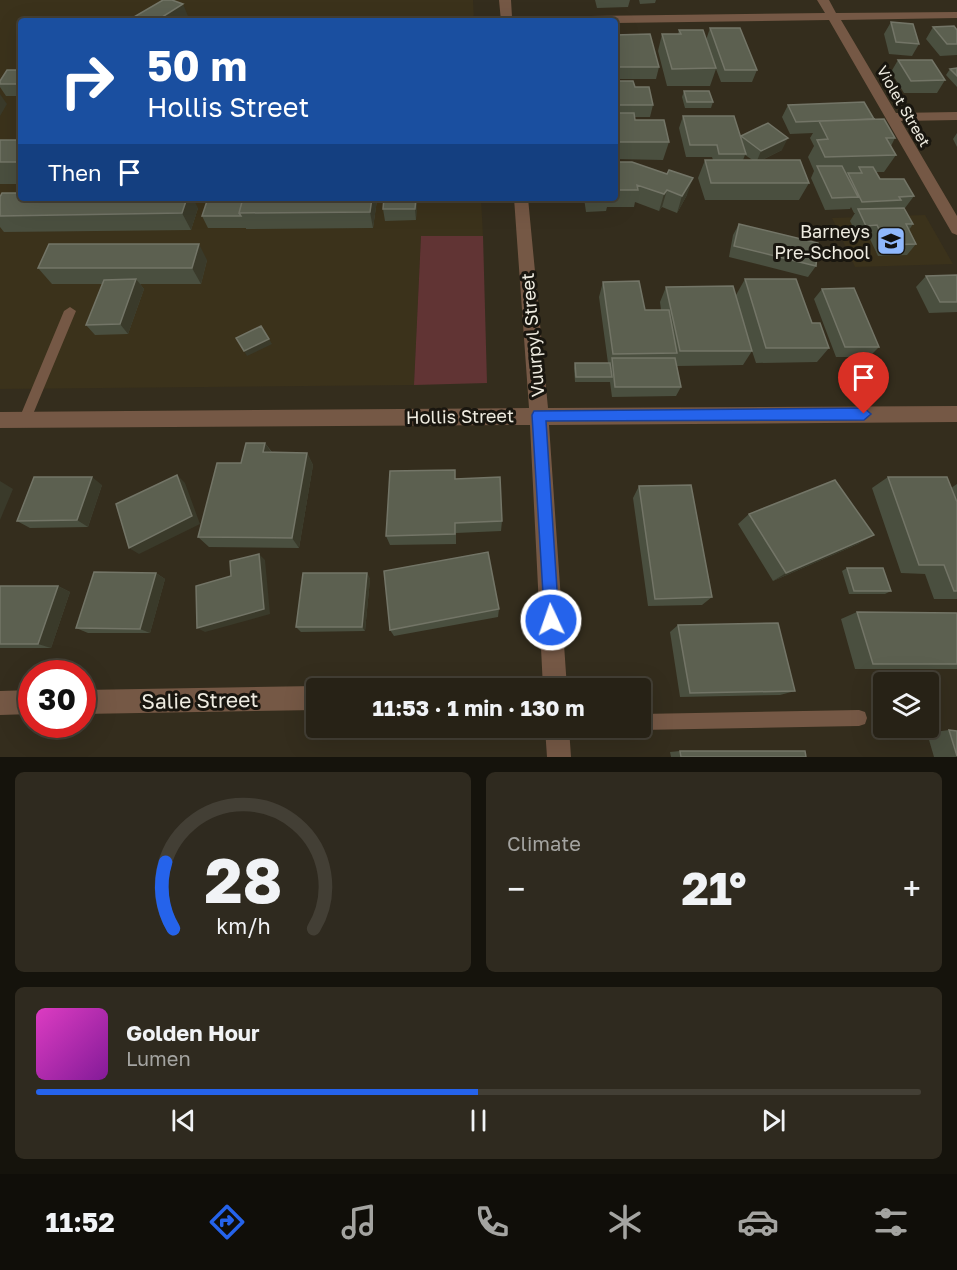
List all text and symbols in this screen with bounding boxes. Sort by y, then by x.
text: 50 m [147,40,247,90]
icon: right [48,42,126,120]
street label: Violet Street [874,62,934,150]
text: Hollis Street [147,91,309,123]
icon: arrive [113,156,146,189]
text: Then [48,159,101,186]
place label: Barneys Pre-School [774,220,870,263]
school or university icon: Barneys Pre-School [875,225,907,257]
street label: Vuurpyl Street [516,272,548,398]
pin [838,352,889,414]
icon: arrive [847,361,880,394]
street label: Hollis Street [406,404,514,428]
position arrow [519,588,583,652]
speed limit sign: 30 [18,660,96,738]
map controls [873,672,939,738]
button: layers [873,672,939,738]
street label: Salie Street [141,686,259,714]
text: 11:53 · 1 min · 130 m [373,694,584,721]
text: Climate [507,831,581,855]
text: 28 [204,842,282,917]
text: 21° [681,861,747,915]
text: − [507,869,525,908]
text: + [903,869,921,908]
text: km/h [216,913,270,939]
text: Golden Hour [126,1019,260,1046]
text: Lumen [126,1046,191,1070]
icon: previous [167,1104,200,1137]
icon: pause [462,1104,495,1137]
icon: next [757,1104,790,1137]
icon: directions [206,1201,248,1243]
icon: music [338,1201,380,1243]
icon: phone [471,1201,513,1243]
icon: climate [604,1201,646,1243]
icon: car [737,1201,779,1243]
icon: filters [870,1201,912,1243]
text: 11:52 [45,1206,115,1238]

